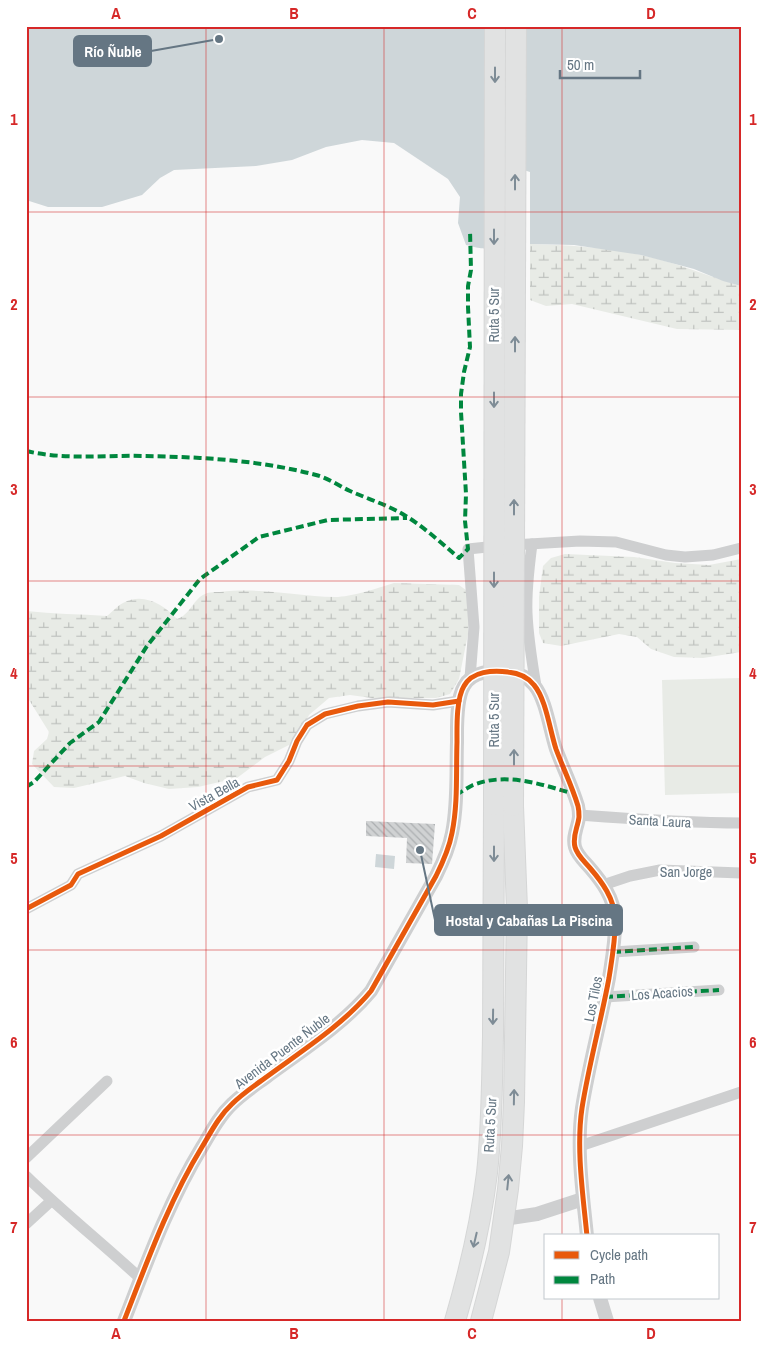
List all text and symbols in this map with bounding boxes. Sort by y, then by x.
text: A [111,2,121,24]
text: B [289,2,299,24]
text: C [467,2,477,24]
text: D [646,2,656,24]
callout: Río Ñuble [74,36,151,66]
text: Río Ñuble [84,41,142,62]
scale bar [560,48,640,80]
text: 50 m [567,54,594,75]
one-way arrow [490,66,500,83]
text: 1 [10,108,18,130]
text: 1 [749,108,757,130]
one-way arrow [510,174,520,190]
one-way arrow [489,229,499,245]
street label: Ruta 5 Sur [485,287,503,342]
text: 2 [10,293,18,315]
text: 2 [749,293,757,315]
one-way arrow [510,337,520,353]
one-way arrow [489,392,499,408]
text: 3 [10,478,18,500]
text: 3 [749,478,757,500]
one-way arrow [509,499,519,516]
one-way arrow [489,572,499,588]
text: 4 [10,662,18,684]
text: 4 [749,662,757,684]
street label: Ruta 5 Sur [485,692,503,747]
one-way arrow [509,749,518,765]
street label: Vista Bella [186,773,243,815]
street label: Santa Laura [628,810,692,832]
one-way arrow [489,846,499,862]
text: 5 [10,847,18,869]
text: 5 [749,847,757,869]
street label: San Jorge [660,863,712,881]
callout: Hostal y Cabañas La Piscina [435,905,622,935]
text: Hostal y Cabañas La Piscina [446,910,613,931]
street label: Los Tilos [580,974,606,1023]
street label: Los Acacios [630,982,694,1004]
one-way arrow [488,1008,498,1024]
street label: Avenida Puente Ñuble [230,1009,333,1093]
text: 6 [10,1031,18,1053]
text: 6 [749,1031,757,1053]
one-way arrow [509,1089,519,1106]
street label: Ruta 5 Sur [480,1097,500,1153]
one-way arrow [504,1175,513,1191]
text: 7 [10,1216,18,1238]
text: 7 [749,1216,757,1238]
one-way arrow [470,1232,479,1248]
legend [544,1234,720,1300]
text: Cycle path [590,1244,648,1265]
text: Path [590,1268,615,1289]
text: A [111,1322,121,1344]
text: B [289,1322,299,1344]
text: C [467,1322,477,1344]
text: D [646,1322,656,1344]

